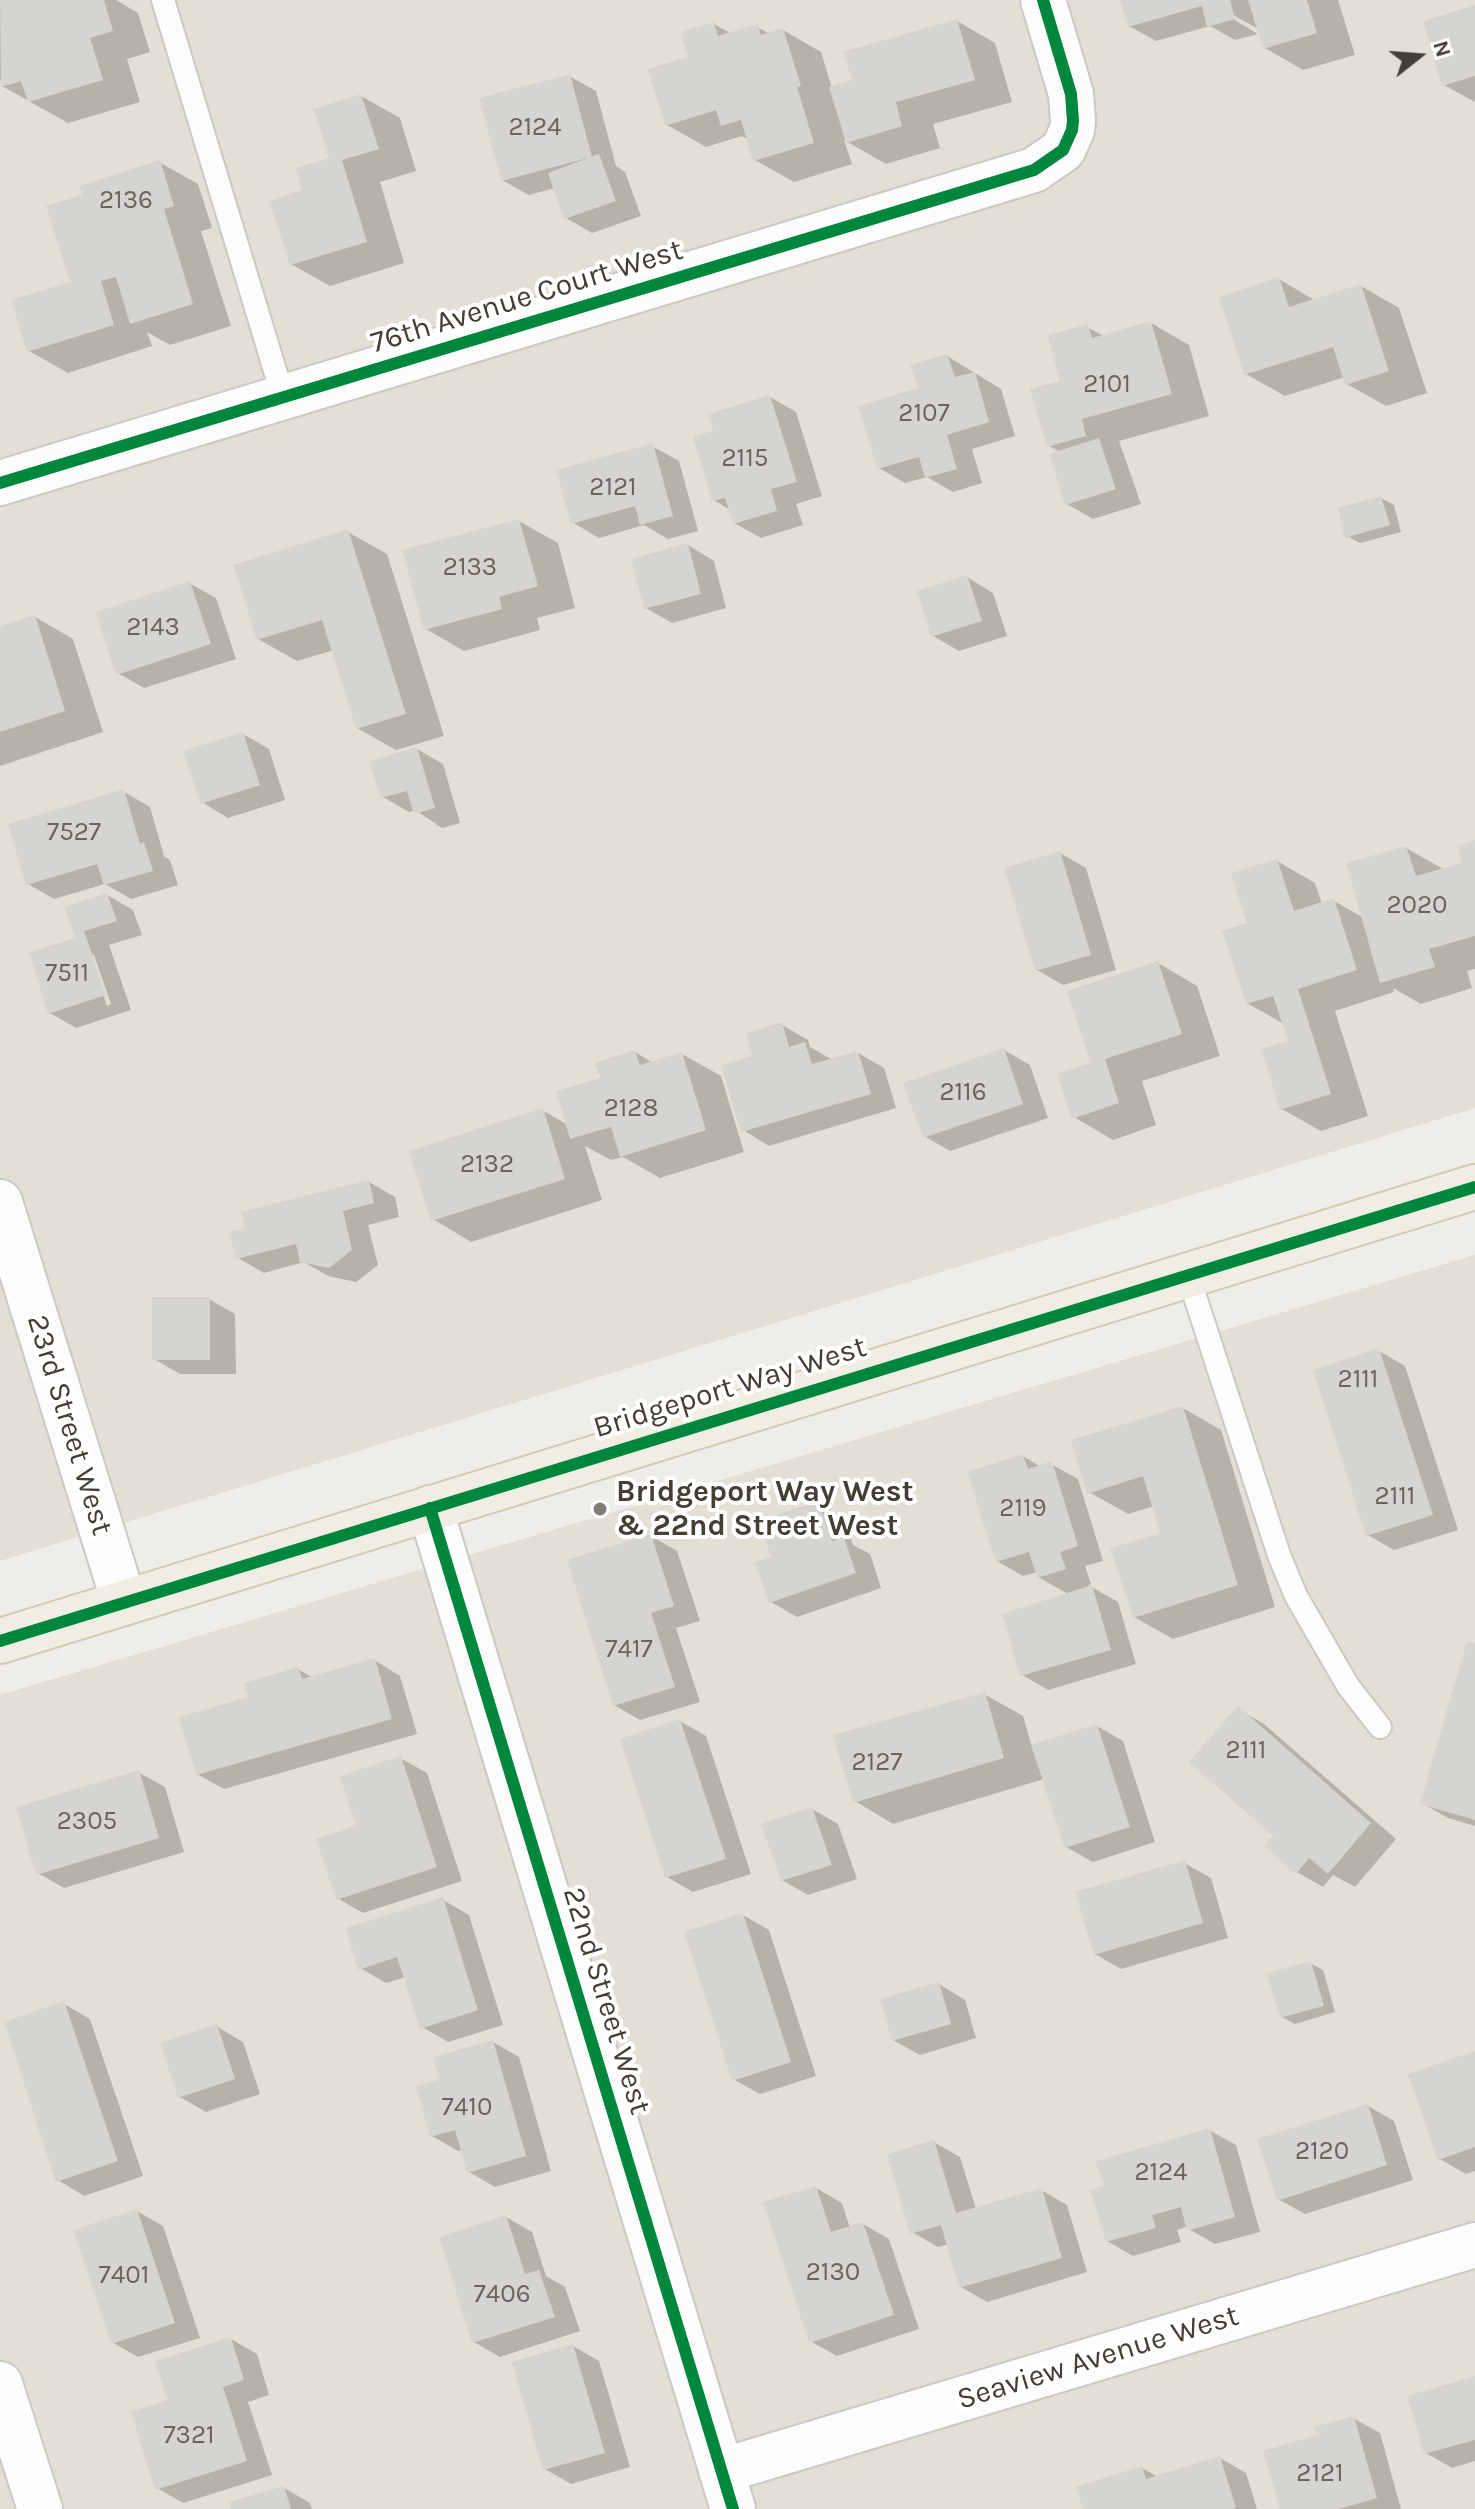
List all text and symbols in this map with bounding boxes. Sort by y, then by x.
north arrow [1379,16,1459,96]
text: N [1427,38,1457,60]
house number: 2124 [508,112,562,144]
house number: 2136 [99,185,153,217]
street label: 76th Avenue Court West [367,232,687,362]
house number: 2101 [1083,369,1131,401]
house number: 2107 [898,398,950,430]
house number: 2115 [722,443,768,475]
house number: 2121 [589,472,637,504]
house number: 2133 [443,552,497,584]
house number: 2143 [126,612,180,644]
house number: 7527 [47,817,101,849]
house number: 2020 [1387,890,1447,922]
house number: 7511 [45,958,89,990]
house number: 2116 [939,1077,987,1109]
house number: 2128 [604,1093,658,1125]
house number: 2132 [460,1149,514,1181]
street label: 23rd Street West [18,1310,120,1540]
street label: Bridgeport Way West [589,1329,871,1447]
house number: 2111 [1338,1364,1378,1396]
place label: Bridgeport Way West & 22nd Street West [616,1474,914,1544]
house number: 2111 [1375,1481,1415,1513]
house number: 2119 [999,1493,1047,1525]
marker: Bridgeport Way West & 22nd Street West [591,1500,609,1518]
house number: 7417 [605,1634,653,1666]
house number: 2111 [1226,1735,1266,1767]
house number: 2127 [852,1747,902,1779]
house number: 2305 [57,1806,117,1838]
street label: 22nd Street West [554,1883,658,2119]
house number: 7410 [442,2092,492,2124]
house number: 2120 [1295,2136,1349,2168]
house number: 2124 [1134,2157,1188,2189]
house number: 2130 [806,2257,860,2289]
house number: 7401 [99,2260,149,2292]
house number: 7406 [473,2279,531,2311]
street label: Seaview Avenue West [953,2298,1243,2418]
house number: 7321 [163,2420,215,2452]
house number: 2121 [1296,2458,1344,2490]

